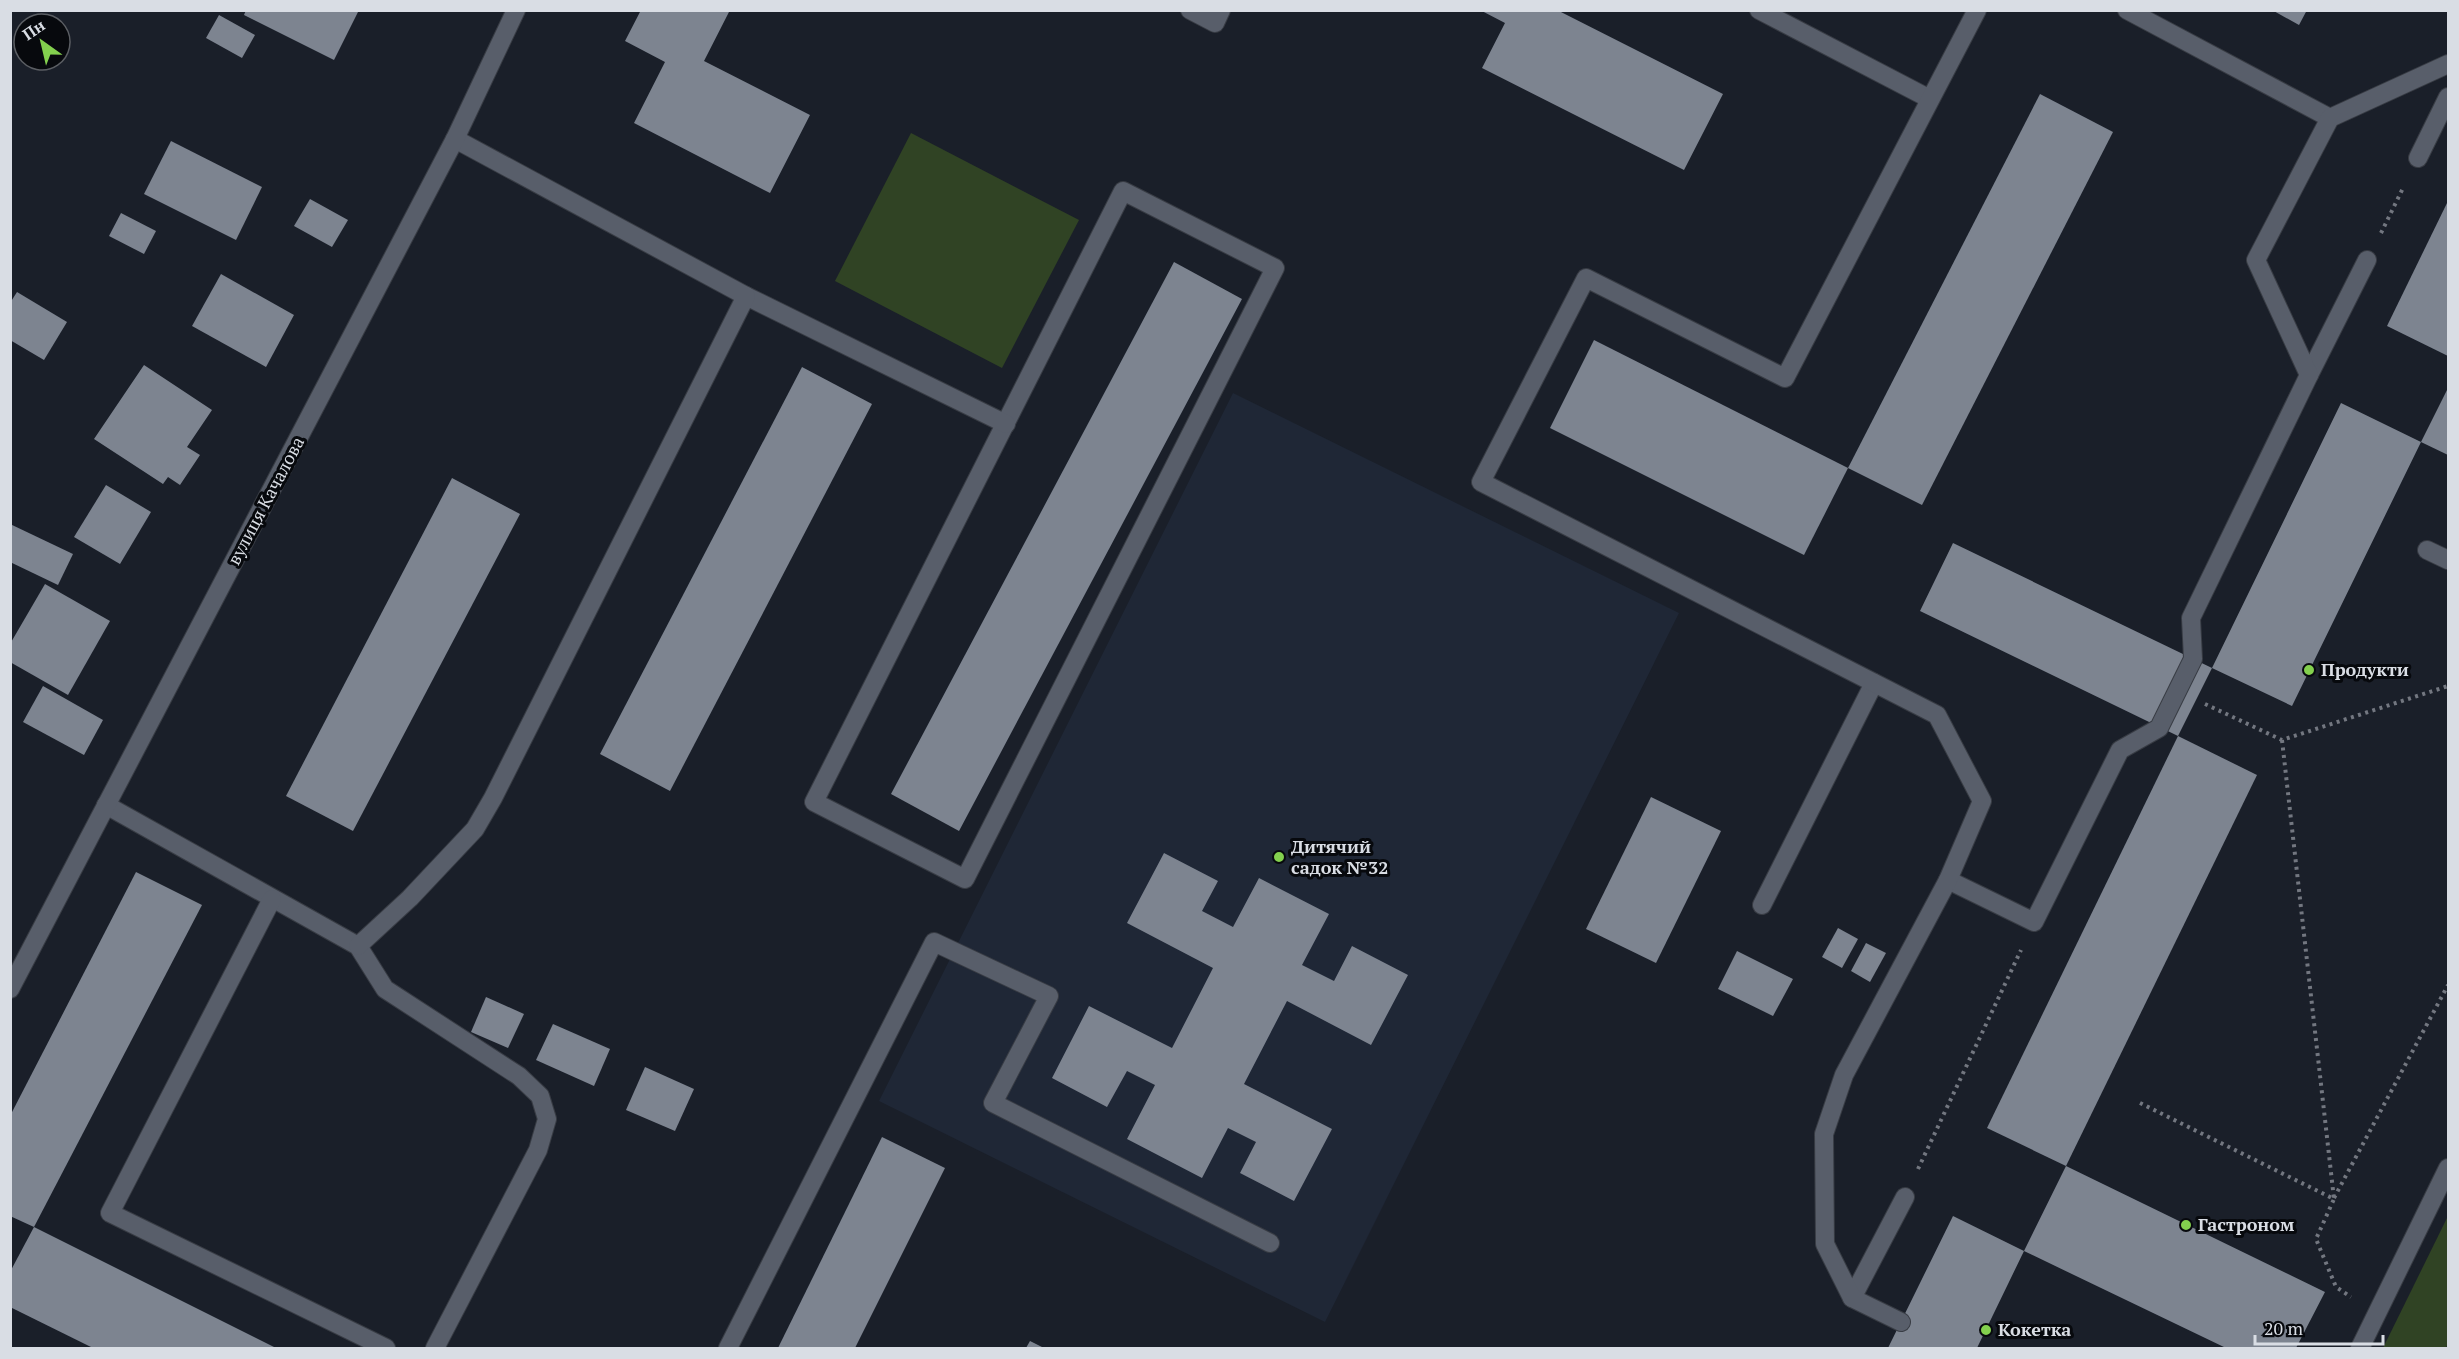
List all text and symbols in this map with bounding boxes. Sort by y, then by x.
north arrow [12,12,72,72]
text: Пн [18,14,50,45]
street label: вулиця Качалова [221,432,309,569]
place label: Продукти [2321,657,2409,681]
marker: Продукти [2302,663,2316,677]
place label: Дитячий садок №32 [1291,834,1388,879]
marker: Дитячий садок №32 [1272,850,1286,864]
place label: Гастроном [2198,1212,2295,1236]
marker: Гастроном [2179,1218,2193,1232]
scale bar [2255,1308,2382,1346]
text: 20 m [2264,1316,2304,1340]
place label: Кокетка [1998,1317,2071,1341]
marker: Кокетка [1979,1323,1993,1337]

